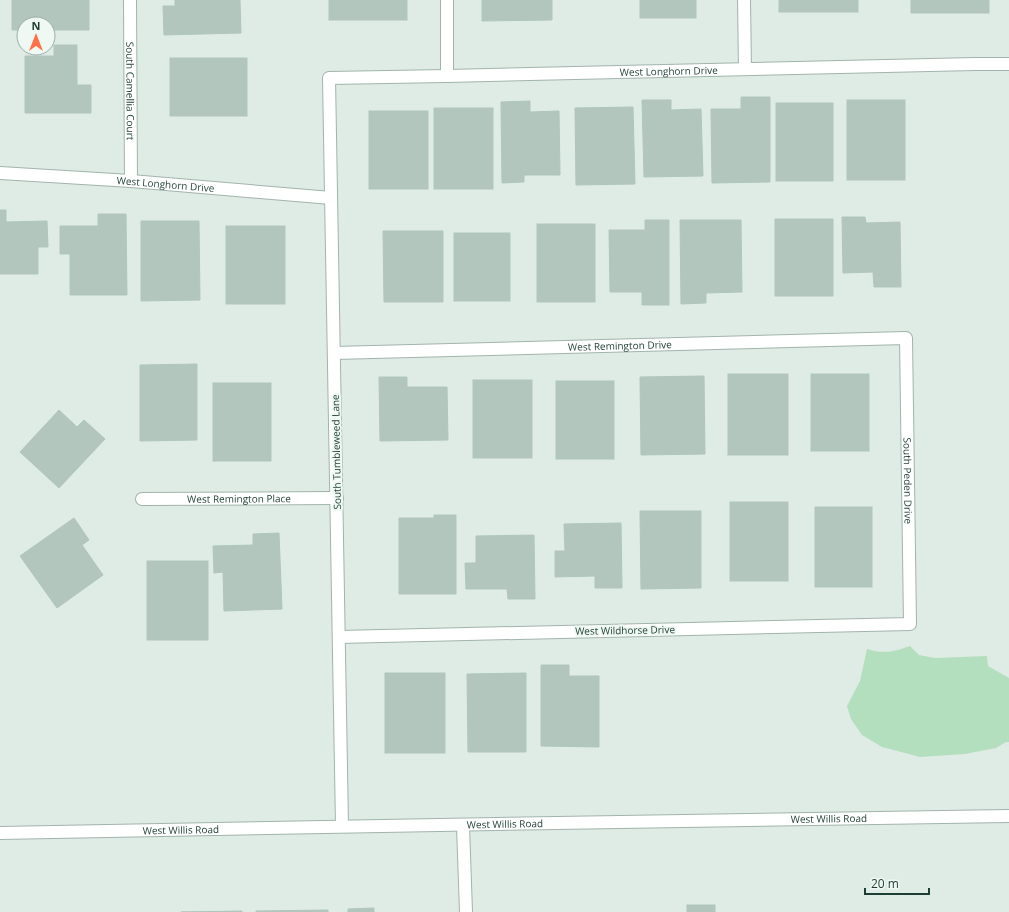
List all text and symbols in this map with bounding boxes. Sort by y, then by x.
north arrow [16,16,56,56]
text: N [32,18,40,33]
street label: South Camellia Court [123,42,138,141]
street label: West Longhorn Drive [620,63,718,79]
street label: West Longhorn Drive [116,173,215,195]
street label: West Remington Drive [568,337,672,354]
street label: South Tumbleweed Lane [328,394,344,510]
street label: South Peden Drive [900,437,916,525]
street label: West Remington Place [187,491,291,506]
street label: West Wildhorse Drive [575,622,675,638]
street label: West Willis Road [791,811,867,826]
street label: West Willis Road [467,816,543,831]
street label: West Willis Road [143,822,219,837]
scale bar [865,870,929,896]
text: 20 m [871,875,899,892]

